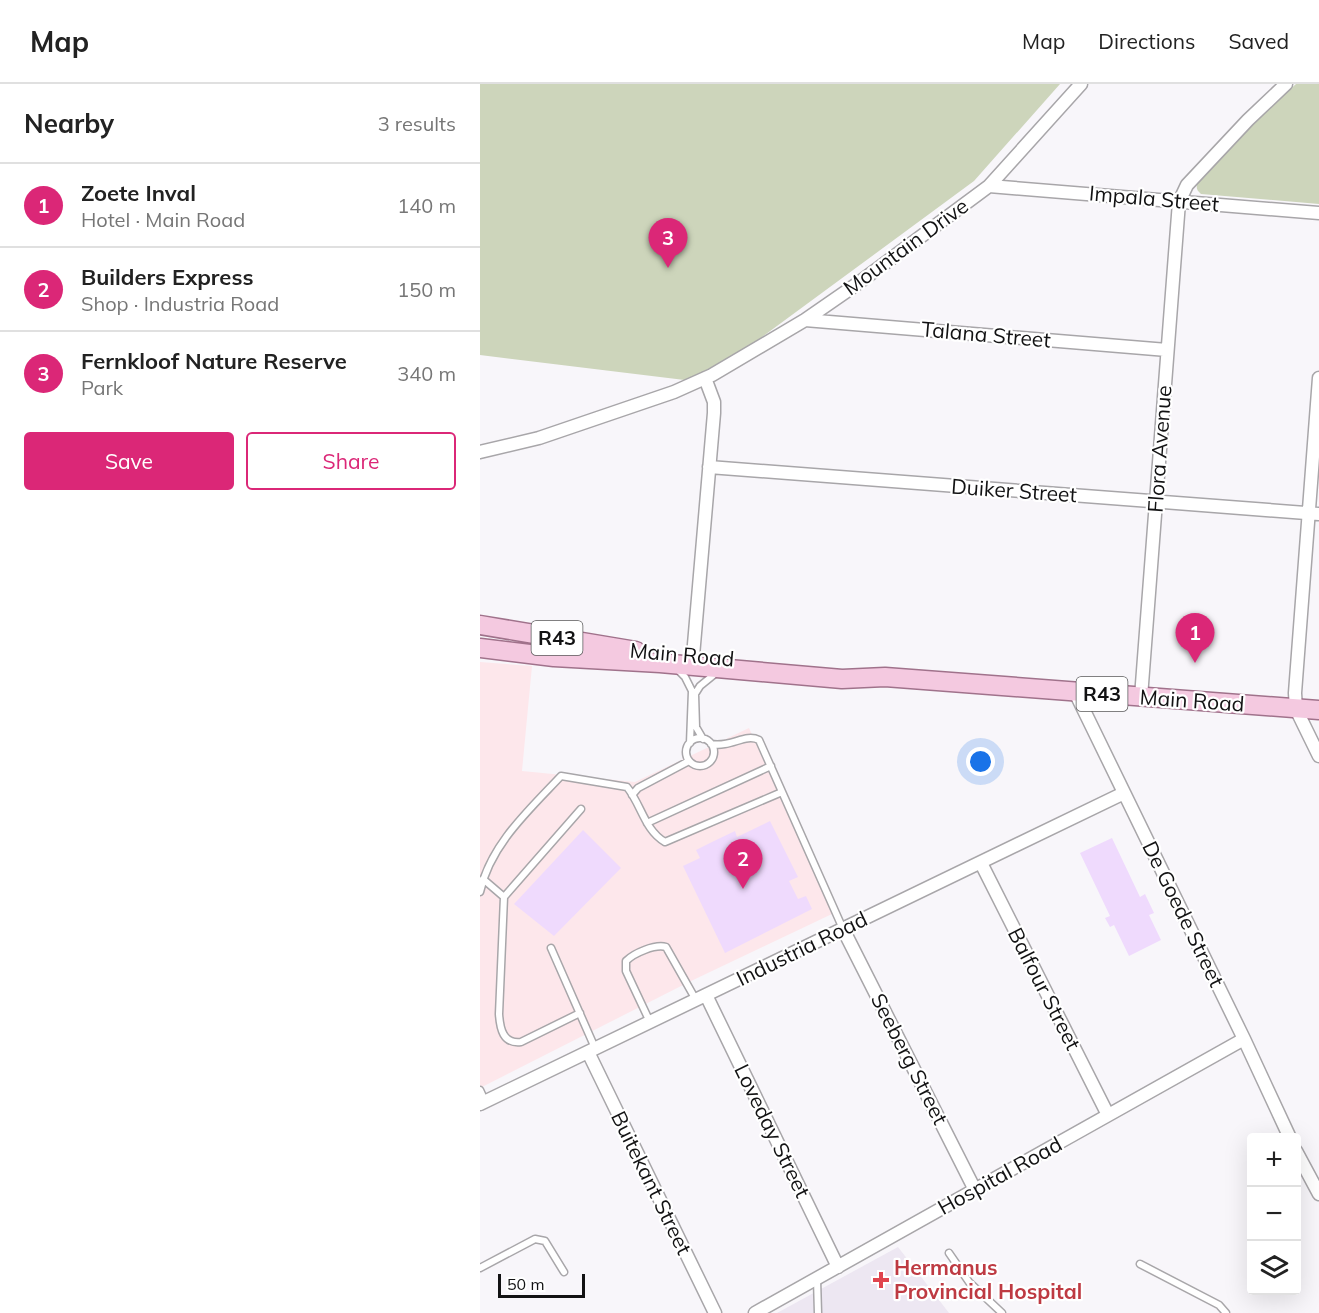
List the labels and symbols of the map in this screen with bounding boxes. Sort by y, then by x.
street label: Impala Street [1088,179,1220,217]
street label: Mountain Drive [838,192,973,300]
pin: 3 [648,218,687,268]
street label: Talana Street [920,315,1052,353]
street label: Flora Avenue [1142,384,1176,513]
street label: Duiker Street [950,473,1078,507]
pin: 1 [1176,614,1214,663]
road number: R43 [532,621,583,655]
street label: Main Road [629,636,735,672]
road number: R43 [1076,677,1128,711]
street label: Main Road [1139,683,1245,717]
your location [966,747,995,776]
street label: De Goede Street [1137,836,1230,991]
pin: 2 [724,840,762,889]
street label: Industria Road [732,905,871,991]
street label: Balfour Street [1003,923,1087,1054]
street label: Seeberg Street [866,989,954,1128]
street label: Loveday Street [729,1060,816,1202]
street label: Buitekant Street [606,1106,698,1259]
street label: Hospital Road [933,1130,1066,1220]
place label: Hermanus Provincial Hospital [894,1254,1082,1304]
scale bar [498,1271,585,1298]
marker: Hermanus Provincial Hospital [872,1271,890,1289]

